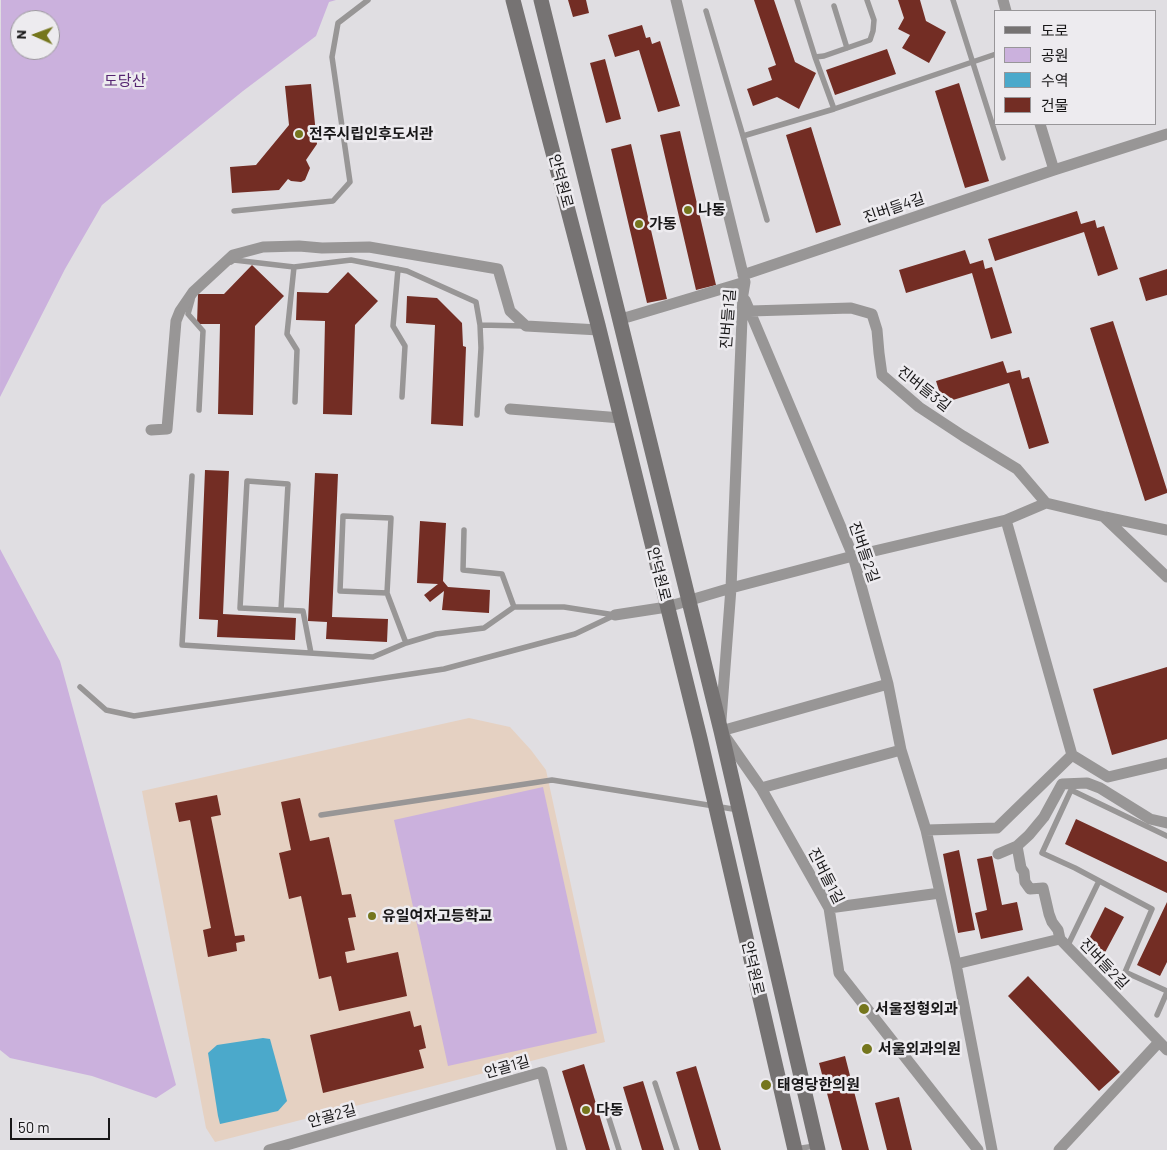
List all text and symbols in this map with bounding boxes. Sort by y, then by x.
north arrow [10,10,60,60]
legend [994,10,1157,125]
text: 도로 [1041,21,1069,39]
text: N [12,30,29,39]
text: 공원 [1041,46,1069,64]
text: 수역 [1041,71,1069,89]
park label: 도당산 [104,72,146,90]
text: 건물 [1041,96,1069,114]
place label: 전주시립인후도서관 [309,125,433,143]
marker: 전주시립인후도서관 [293,128,305,140]
street label: 안덕원로 [545,152,577,210]
street label: 진버들4길 [861,189,927,227]
place label: 나동 [698,201,726,219]
marker: 나동 [682,204,694,216]
place label: 가동 [649,215,677,233]
marker: 가동 [633,218,645,230]
street label: 진버들1길 [717,288,739,350]
street label: 진버들3길 [894,363,954,415]
street label: 진버들2길 [845,519,883,585]
street label: 안덕원로 [644,545,674,603]
street label: 진버들1길 [804,845,848,907]
place label: 유일여자고등학교 [382,907,492,925]
marker: 유일여자고등학교 [366,910,378,922]
street label: 진버들2길 [1076,935,1132,993]
street label: 안덕원로 [738,939,768,997]
place label: 서울정형외과 [875,1000,958,1018]
marker: 서울정형외과 [857,1002,871,1016]
place label: 서울외과의원 [878,1040,961,1058]
marker: 서울외과의원 [860,1042,874,1056]
street label: 안골1길 [482,1052,532,1082]
place label: 태영당한의원 [777,1076,860,1094]
marker: 태영당한의원 [759,1078,773,1092]
street label: 안골2길 [306,1101,358,1131]
place label: 다동 [596,1101,624,1119]
marker: 다동 [580,1104,592,1116]
scale bar [12,1108,112,1140]
text: 50 m [18,1118,50,1136]

